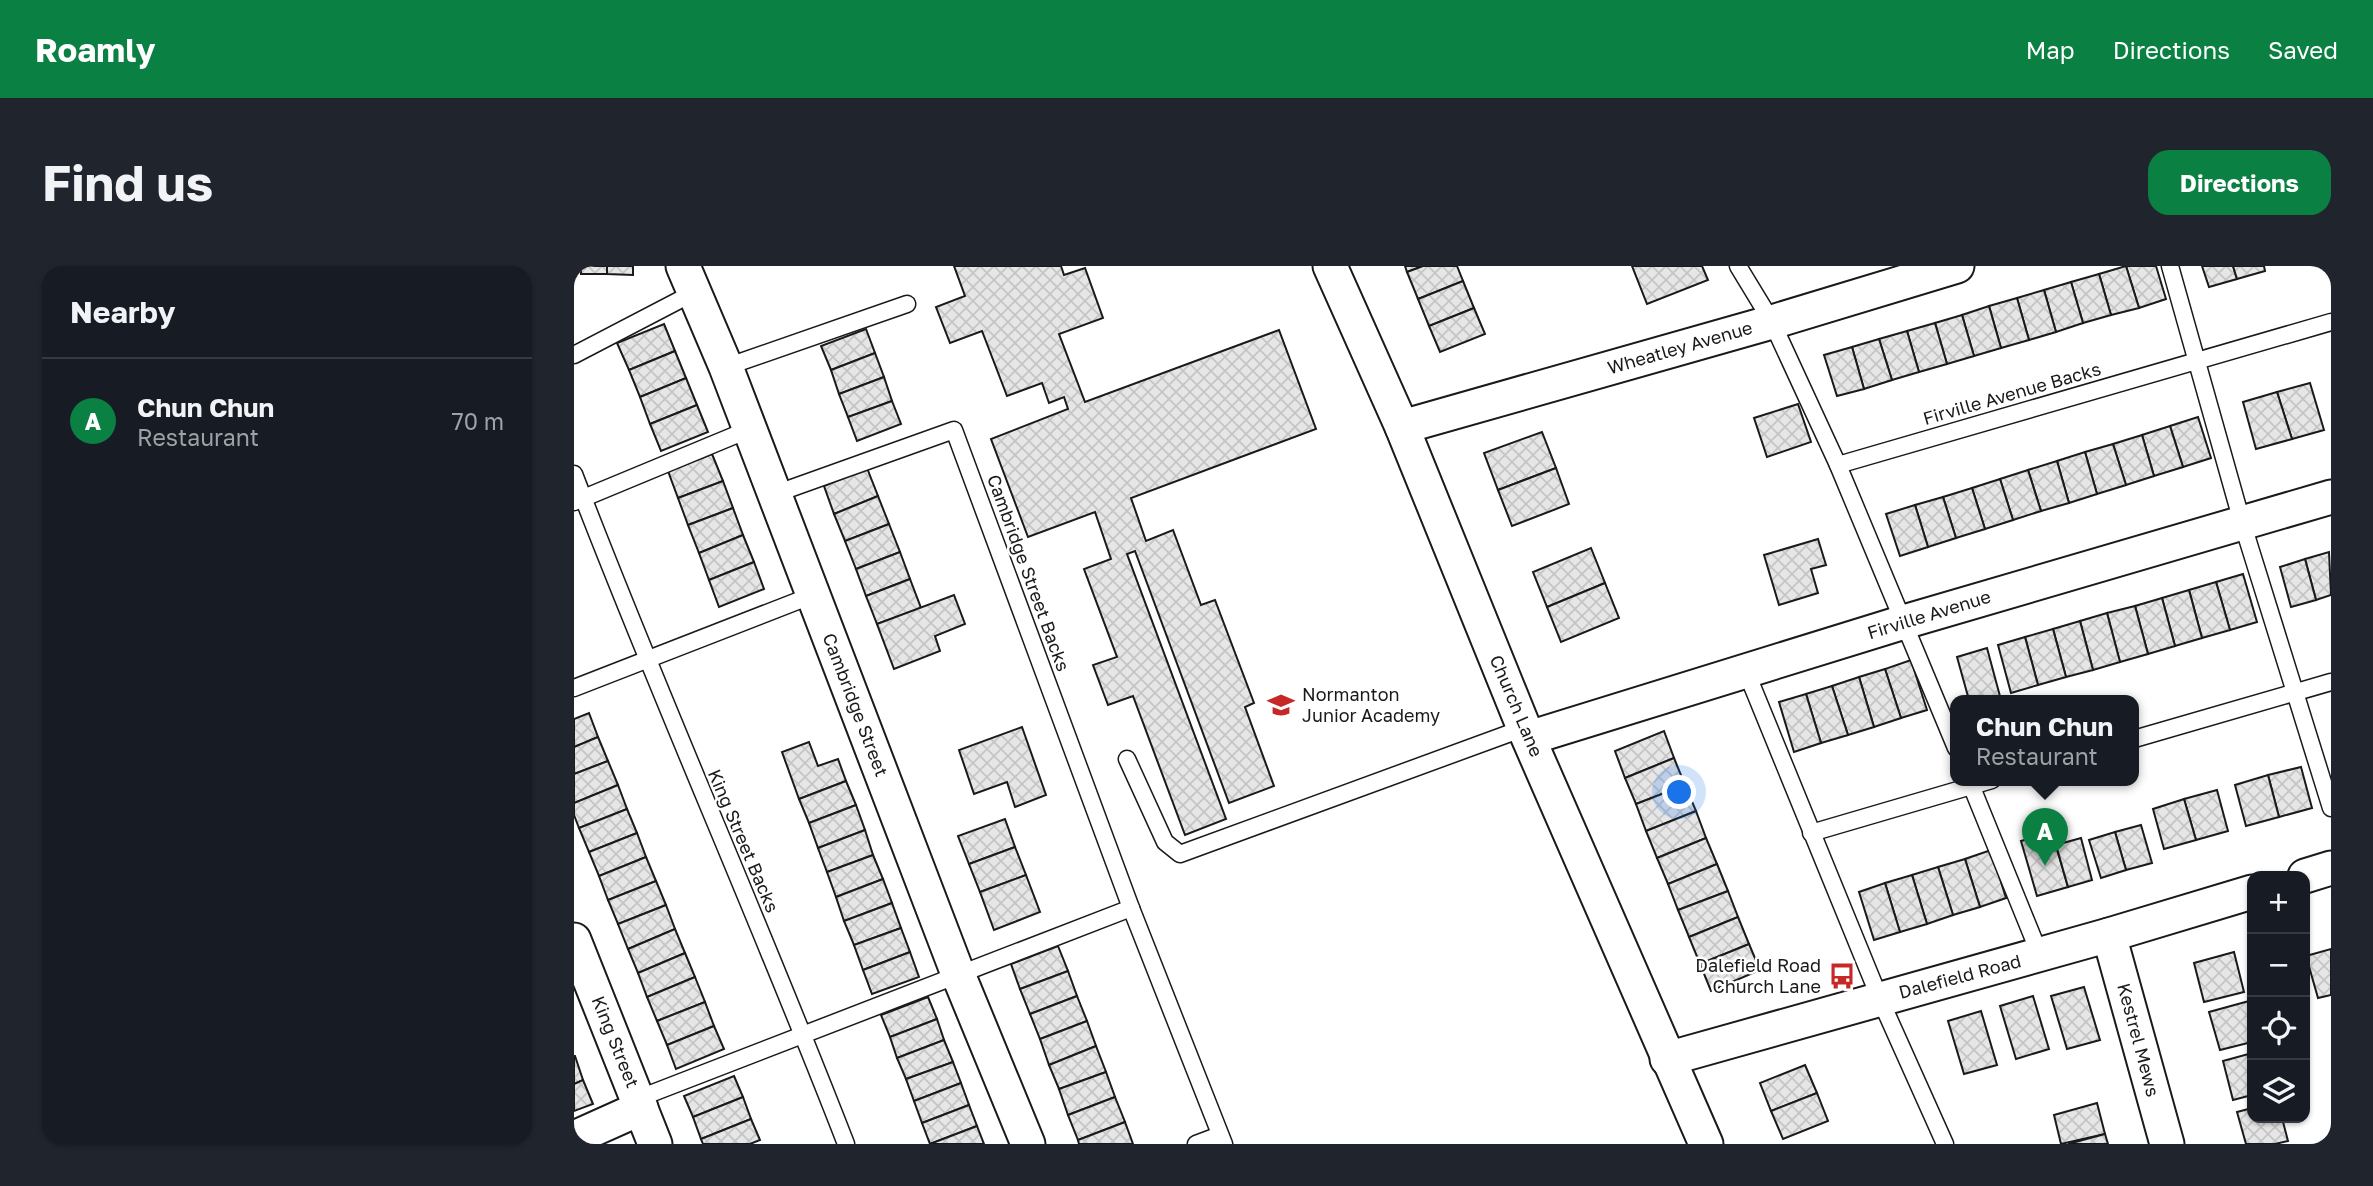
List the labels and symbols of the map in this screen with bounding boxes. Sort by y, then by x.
street label: Wheatley Avenue [1605,316,1755,378]
street label: Firville Avenue Backs [1920,357,2103,429]
street label: Cambridge Street Backs [983,471,1075,674]
street label: Firville Avenue [1864,585,1993,643]
street label: Cambridge Street [818,630,893,779]
street label: Church Lane [1486,651,1548,760]
place label: Normanton Junior Academy [1302,683,1440,726]
school or university icon: Normanton Junior Academy [1266,690,1296,720]
street label: King Street Backs [704,766,784,916]
your location [1662,775,1696,809]
pin: A [2022,808,2068,866]
street label: Dalefield Road [1896,949,2023,1003]
place label: Dalefield Road Church Lane [1695,954,1821,997]
bus stop icon: Dalefield Road Church Lane [1827,961,1857,991]
street label: Kestrel Mews [2113,981,2165,1099]
street label: King Street [588,992,644,1091]

